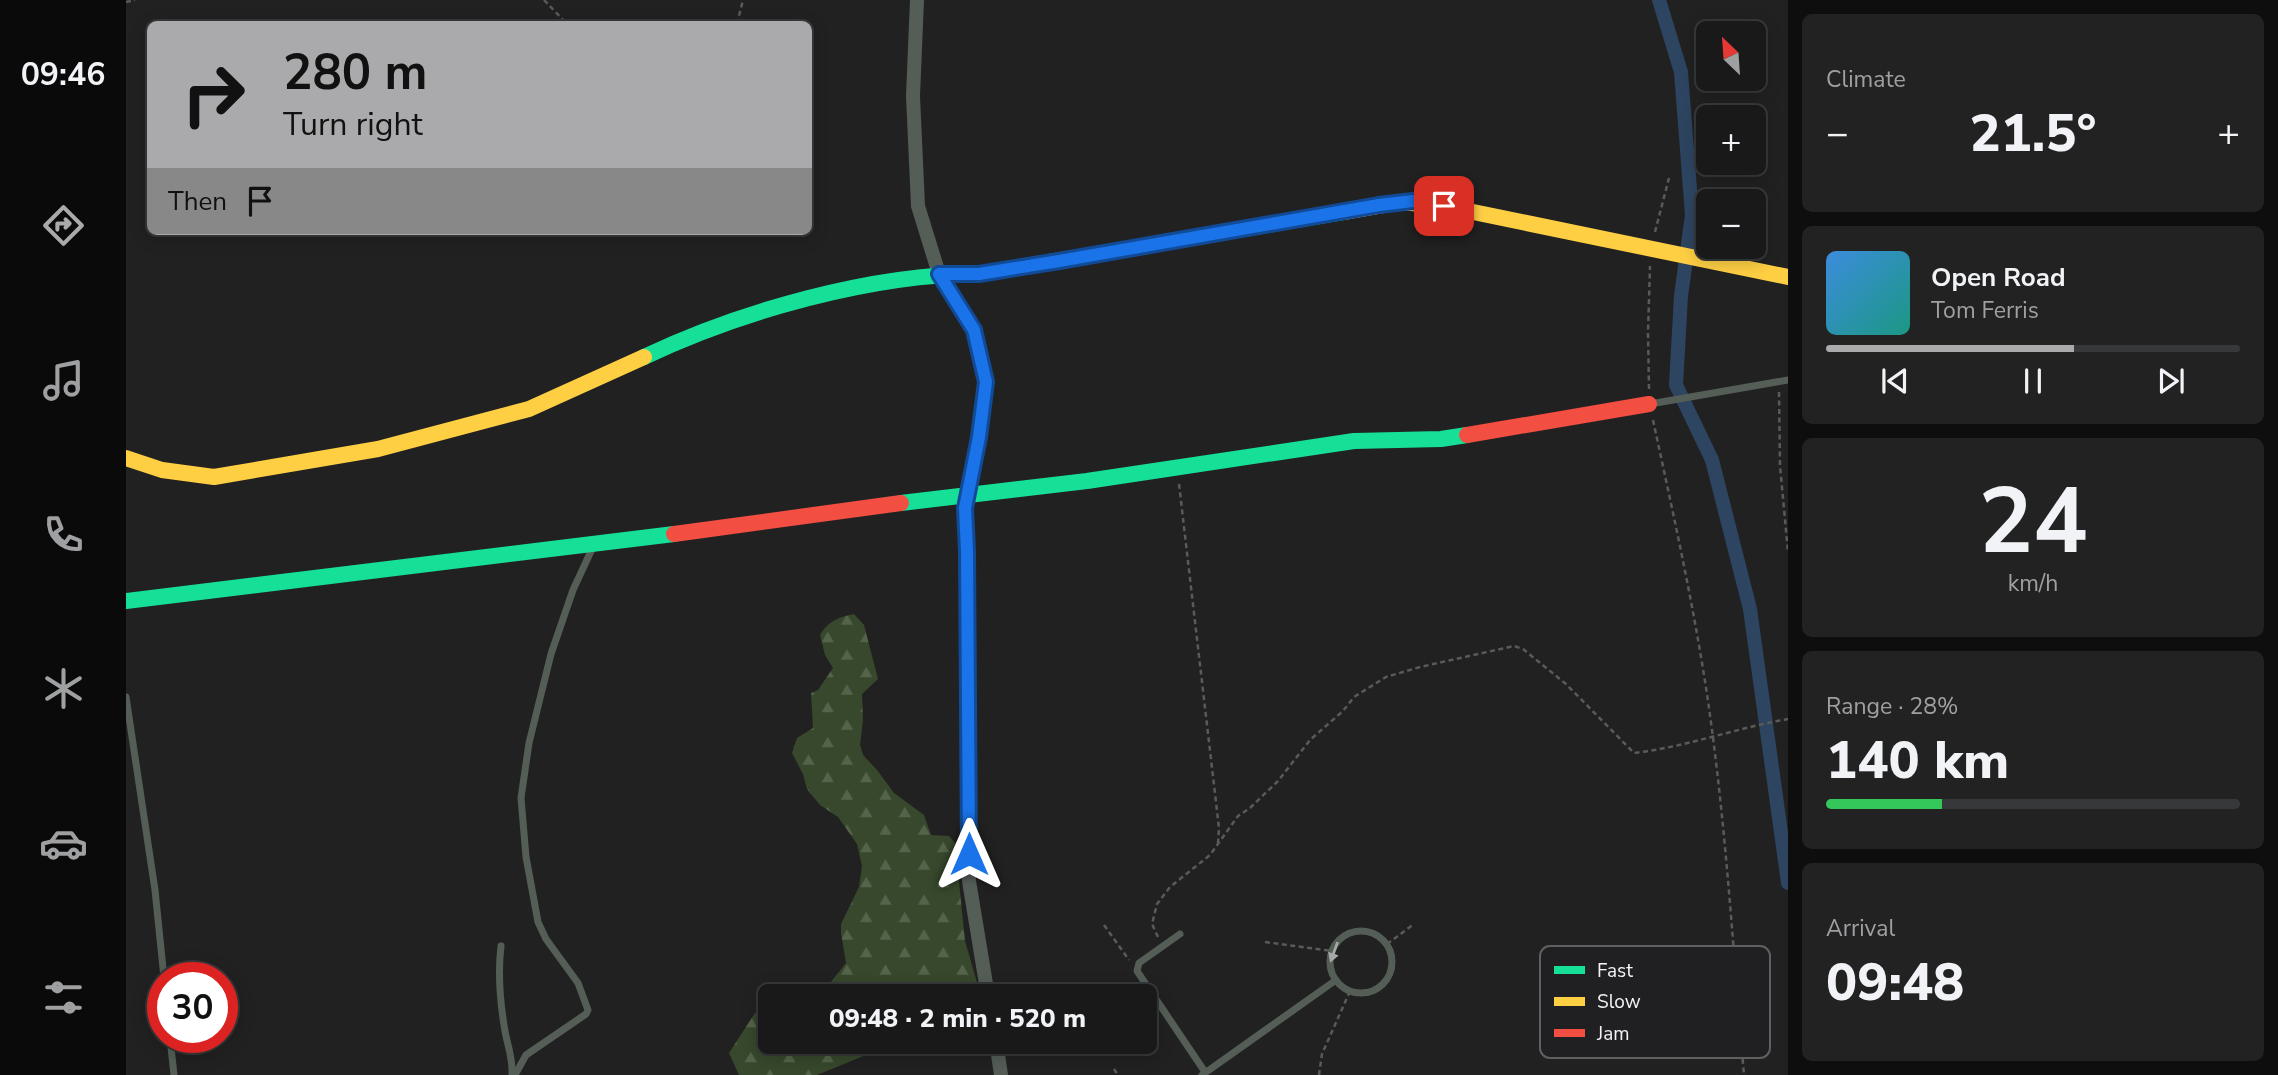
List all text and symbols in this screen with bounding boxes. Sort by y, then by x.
north arrow [1696,21,1766,91]
map controls [1696,21,1766,259]
text: 280 m [283,39,427,106]
icon: right [168,49,259,140]
text: 09:46 [21,53,105,96]
text: Climate [1826,64,1906,95]
text: 21.5° [1969,98,2097,169]
text: Turn right [283,103,423,146]
button: + [1696,105,1766,175]
text: − [1826,108,1849,159]
text: + [2217,108,2240,159]
pin [1414,176,1474,236]
icon: arrive [241,182,279,220]
text: Then [168,184,227,219]
icon: arrive [1425,187,1463,225]
button: − [1696,189,1766,259]
icon: directions [39,201,88,250]
text: Open Road [1931,260,2066,295]
text: Tom Ferris [1931,295,2039,326]
icon: music [39,356,88,405]
icon: previous [1876,362,1914,400]
icon: pause [2014,362,2052,400]
icon: next [2152,362,2190,400]
text: 24 [1978,460,2088,584]
icon: phone [39,510,88,559]
text: km/h [2008,568,2058,599]
icon: climate [39,664,88,713]
text: Range · 28% [1826,691,1958,722]
text: 140 km [1826,725,2009,796]
position arrow [932,817,1006,891]
icon: car [39,819,88,868]
text: Arrival [1826,913,1895,944]
one-way arrow [1328,942,1339,963]
legend [1540,946,1770,1058]
text: 09:48 [1826,947,1964,1018]
text: Fast [1597,958,1633,984]
speed limit sign: 30 [147,962,238,1053]
icon: filters [39,973,88,1022]
text: Slow [1597,989,1641,1015]
text: 09:48 · 2 min · 520 m [829,1001,1086,1036]
text: Jam [1596,1021,1630,1047]

